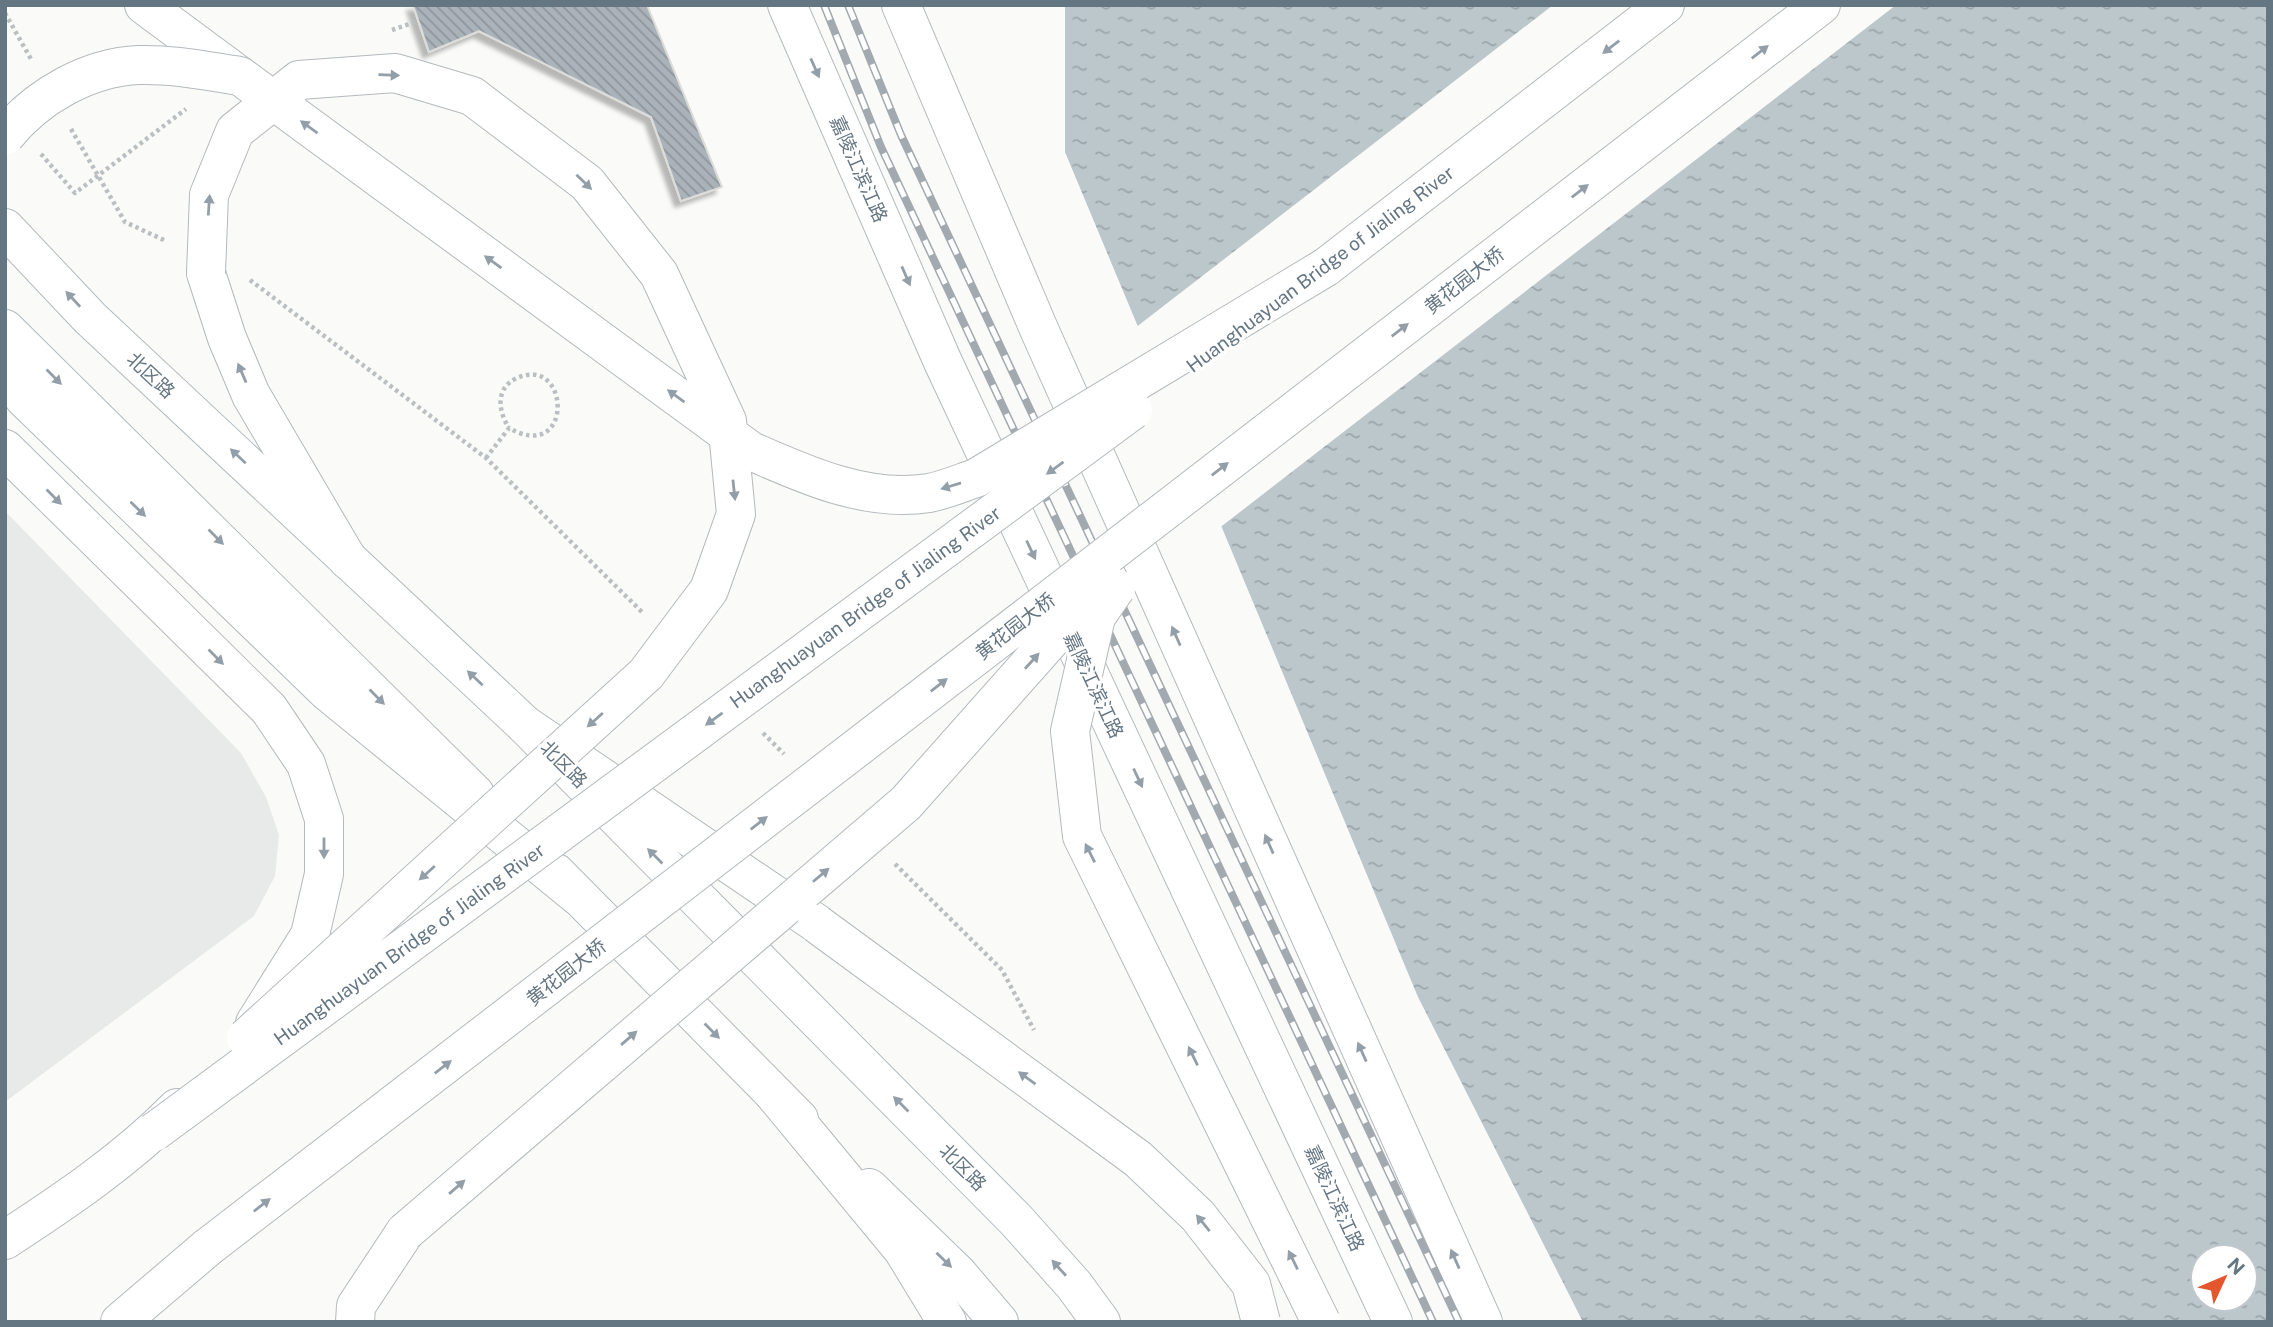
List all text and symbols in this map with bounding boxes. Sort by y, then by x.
one-way arrow [1603,39,1621,54]
one-way arrow [1751,45,1770,59]
one-way arrow [809,58,820,79]
one-way arrow [379,69,401,80]
street label: 嘉陵江滨江路 [826,112,892,226]
one-way arrow [300,120,318,134]
street label: Huanghuayuan Bridge of Jialing River [1182,161,1458,377]
one-way arrow [575,174,592,190]
one-way arrow [1571,183,1589,198]
one-way arrow [204,194,215,216]
street label: 黄花园大桥 [1420,242,1508,318]
one-way arrow [484,255,502,269]
one-way arrow [900,266,911,287]
one-way arrow [65,291,81,308]
one-way arrow [1391,323,1409,337]
street label: 北区路 [123,348,179,402]
one-way arrow [236,363,247,384]
one-way arrow [45,368,61,385]
one-way arrow [667,389,685,403]
one-way arrow [229,448,246,464]
one-way arrow [1046,460,1064,475]
one-way arrow [1211,462,1229,476]
one-way arrow [728,479,739,501]
one-way arrow [940,482,961,492]
one-way arrow [45,489,62,505]
one-way arrow [130,500,147,517]
street label: Huanghuayuan Bridge of Jialing River [725,501,1005,713]
one-way arrow [207,528,224,545]
one-way arrow [1025,540,1037,560]
street label: 黄花园大桥 [971,588,1059,664]
one-way arrow [1170,626,1181,647]
street label: 嘉陵江滨江路 [1060,629,1128,741]
one-way arrow [207,648,224,664]
one-way arrow [1024,653,1039,670]
one-way arrow [467,671,484,687]
one-way arrow [930,677,948,692]
one-way arrow [369,688,386,705]
one-way arrow [586,712,604,728]
one-way arrow [705,712,723,726]
street label: 北区路 [536,736,592,792]
one-way arrow [1132,768,1144,788]
one-way arrow [750,817,768,831]
one-way arrow [1263,834,1275,854]
one-way arrow [318,837,330,859]
street label: Huanghuayuan Bridge of Jialing River [269,838,549,1050]
one-way arrow [1085,843,1096,863]
one-way arrow [646,847,663,864]
one-way arrow [418,865,436,881]
one-way arrow [812,868,829,883]
street label: 黄花园大桥 [522,934,610,1010]
one-way arrow [704,1023,721,1040]
one-way arrow [620,1030,638,1046]
one-way arrow [1356,1042,1368,1062]
one-way arrow [1187,1046,1198,1066]
one-way arrow [433,1059,451,1074]
one-way arrow [1018,1072,1036,1086]
one-way arrow [893,1097,910,1113]
street label: 北区路 [935,1139,991,1195]
street label: 嘉陵江滨江路 [1301,1142,1369,1254]
one-way arrow [448,1179,466,1195]
one-way arrow [253,1198,271,1213]
one-way arrow [1195,1214,1210,1232]
north arrow [2189,1243,2259,1313]
one-way arrow [1449,1249,1460,1270]
one-way arrow [1288,1250,1299,1270]
one-way arrow [935,1252,952,1269]
text: N [2223,1253,2249,1279]
one-way arrow [1051,1259,1067,1277]

